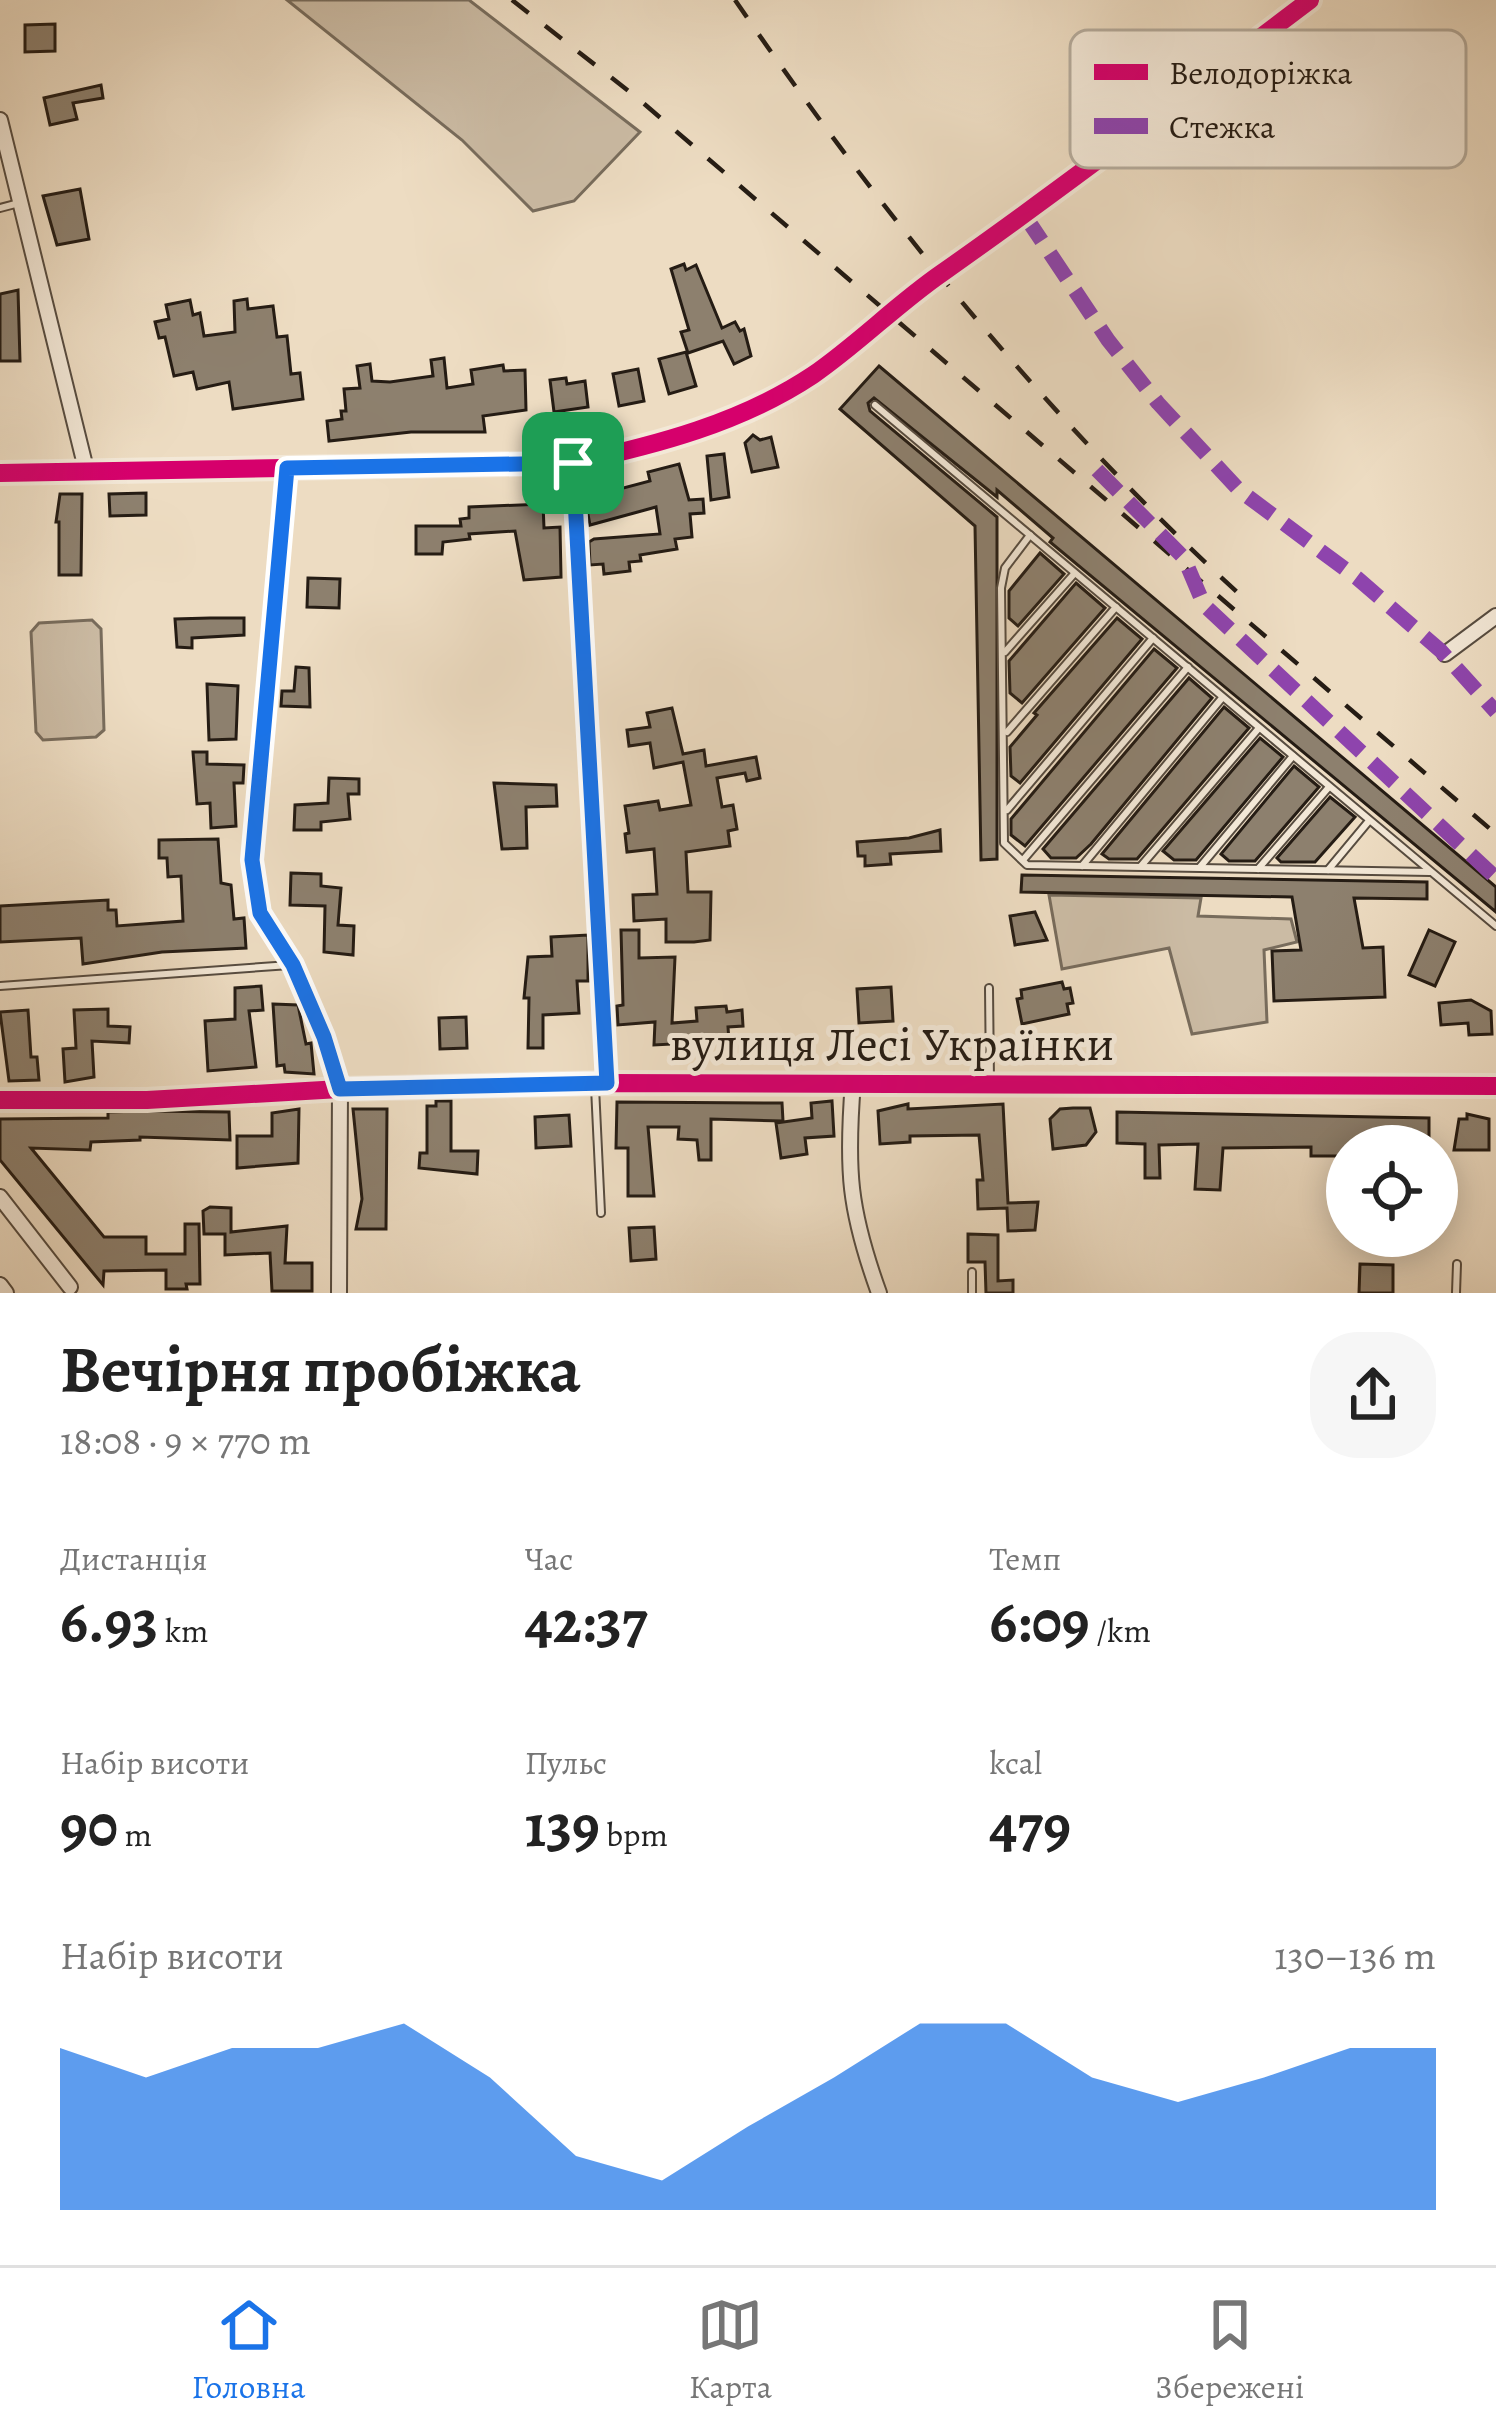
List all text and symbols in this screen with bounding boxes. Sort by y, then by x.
legend [1070,30,1466,168]
text: Велодоріжка [1169,50,1353,95]
text: Стежка [1169,104,1276,149]
pin [522,412,624,514]
icon: arrive [540,430,606,496]
street label: вулиця Лесі Українки [670,1011,1114,1077]
map controls [1326,1125,1458,1257]
button: locate [1326,1125,1458,1257]
text: Вечірня пробіжка [60,1324,581,1414]
button: share [1310,1332,1436,1458]
text: 18:08 · 9 × 770 m [60,1414,311,1467]
text: Дистанція [60,1536,207,1581]
text: Час [525,1536,573,1581]
text: Темп [989,1536,1061,1581]
text: 6.93 [60,1581,158,1663]
text: 42:37 [525,1581,648,1663]
text: 6:09 [989,1581,1090,1663]
text: km [158,1608,209,1653]
text: /km [1090,1608,1151,1653]
text: Набір висоти [60,1740,249,1785]
text: Пульс [525,1740,607,1785]
text: kcal [989,1740,1042,1785]
text: 90 [60,1785,118,1867]
text: 139 [525,1785,600,1867]
text: 479 [989,1785,1071,1867]
text: m [118,1812,152,1857]
text: bpm [600,1812,668,1857]
text: Набір висоти [60,1929,284,1982]
text: 130–136 m [1274,1929,1436,1982]
tab: Головна [192,2292,305,2409]
tab: Карта [689,2292,772,2409]
tab: Збережені [1155,2292,1304,2409]

